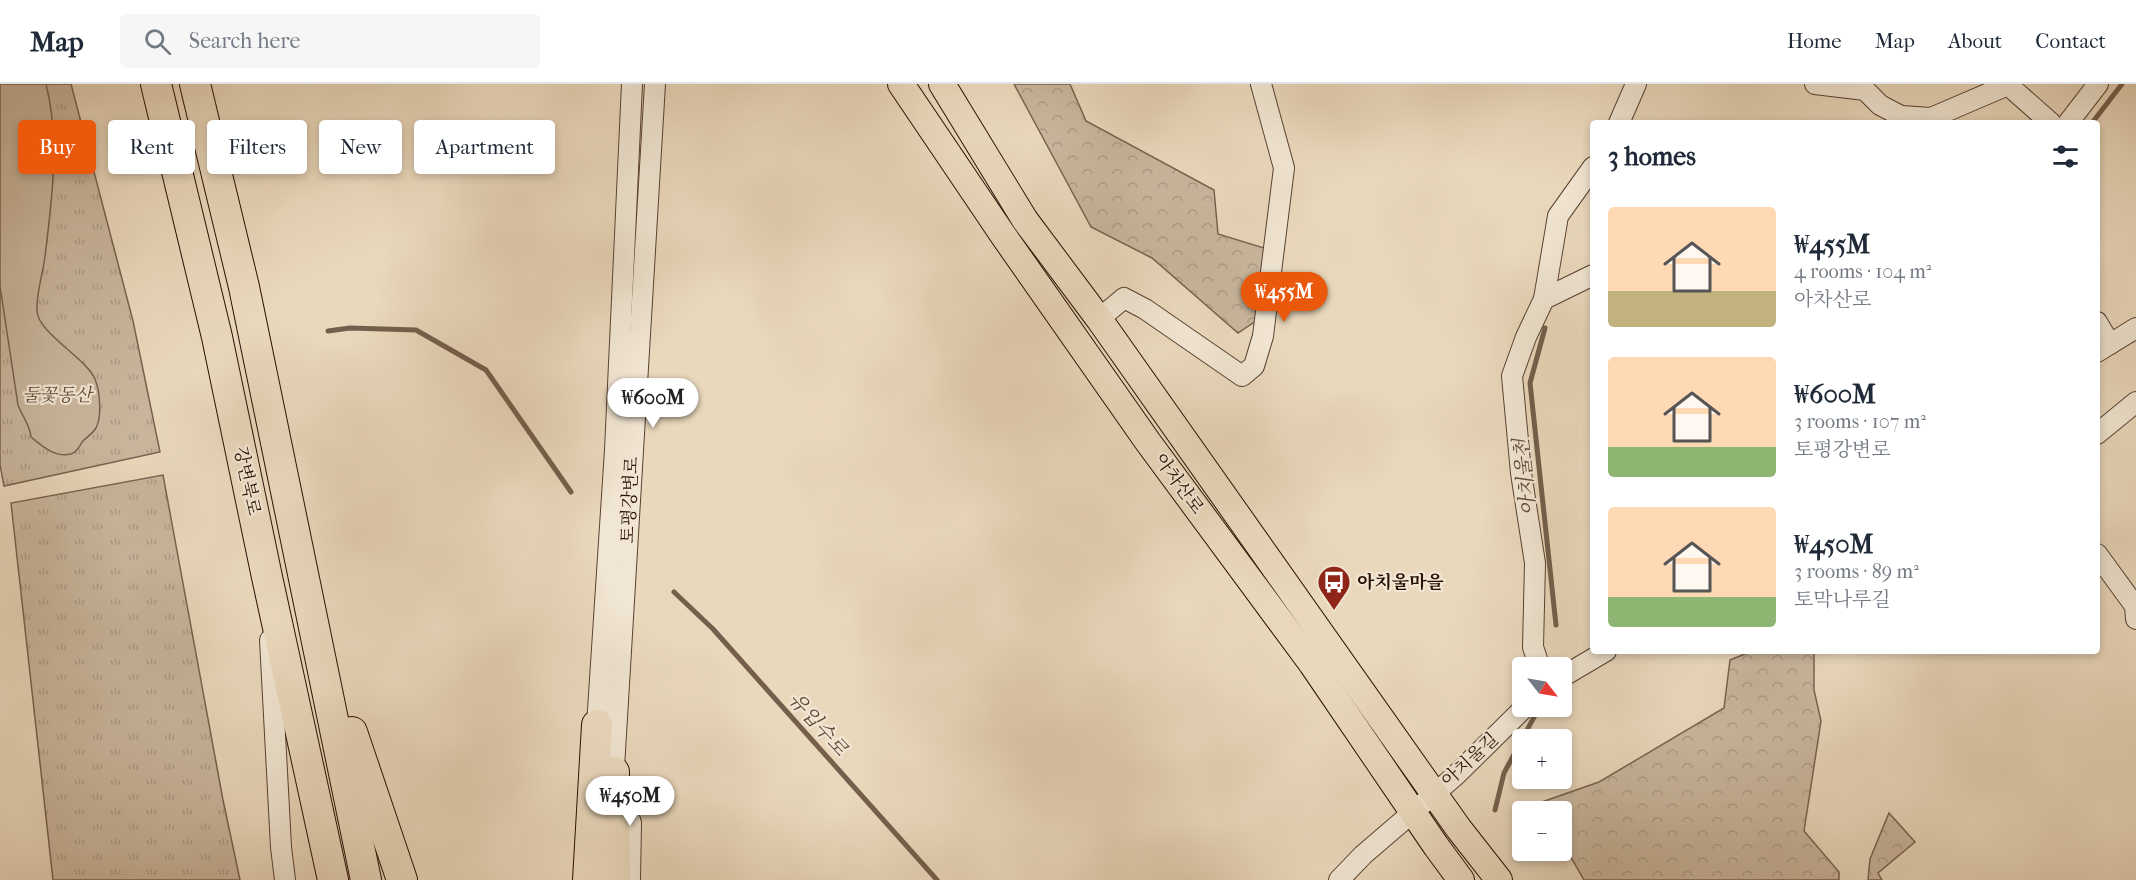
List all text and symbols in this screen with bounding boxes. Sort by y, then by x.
search box [120,14,540,68]
text: Map [30,25,84,58]
icon: search [141,25,174,58]
text: Search here [189,28,300,54]
text: Home [1787,29,1842,53]
text: Map [1875,29,1915,53]
text: About [1948,29,2002,53]
text: Contact [2035,29,2106,53]
chip: Buy [18,120,96,174]
chip: Rent [108,120,195,174]
chip: Filters [207,120,307,174]
chip: New [319,120,402,174]
chip: Apartment [414,120,555,174]
icon: filters [2049,140,2082,173]
text: 3 homes [1608,141,1696,172]
text: ₩455M [1794,229,1870,260]
icon: home [1656,231,1728,303]
text: 4 rooms · 104 m² [1794,260,1932,283]
pin: ₩455M [1242,272,1326,323]
text: ₩455M [1255,280,1313,303]
text: 아차산로 [1794,288,1871,311]
pin: ₩600M [611,378,695,429]
text: ₩600M [1794,379,1876,410]
icon: home [1656,381,1728,453]
park label: 둘꽃동산 [22,385,94,406]
text: ₩600M [622,386,684,409]
text: 3 rooms · 107 m² [1794,410,1926,433]
water label: 아치울천 [1509,436,1540,517]
text: 토평강변로 [1794,438,1891,461]
street label: 강변북로 [229,445,265,517]
street label: 아차산로 [1150,450,1208,518]
street label: 토평강변로 [617,456,643,544]
text: ₩450M [1794,529,1873,560]
icon: home [1656,531,1728,603]
text: 3 rooms · 89 m² [1794,560,1919,583]
bus stop icon: 아치울마을 [1316,564,1352,611]
place label: 아치울마을 [1357,572,1444,593]
text: 토막나루길 [1794,588,1891,611]
north arrow [1512,657,1572,717]
map controls [1512,657,1572,861]
water label: 유입수로 [784,688,853,761]
street label: 아치울길 [1437,729,1503,791]
button: + [1512,729,1572,789]
pin: ₩450M [588,776,672,827]
text: ₩450M [600,784,660,807]
button: − [1512,801,1572,861]

